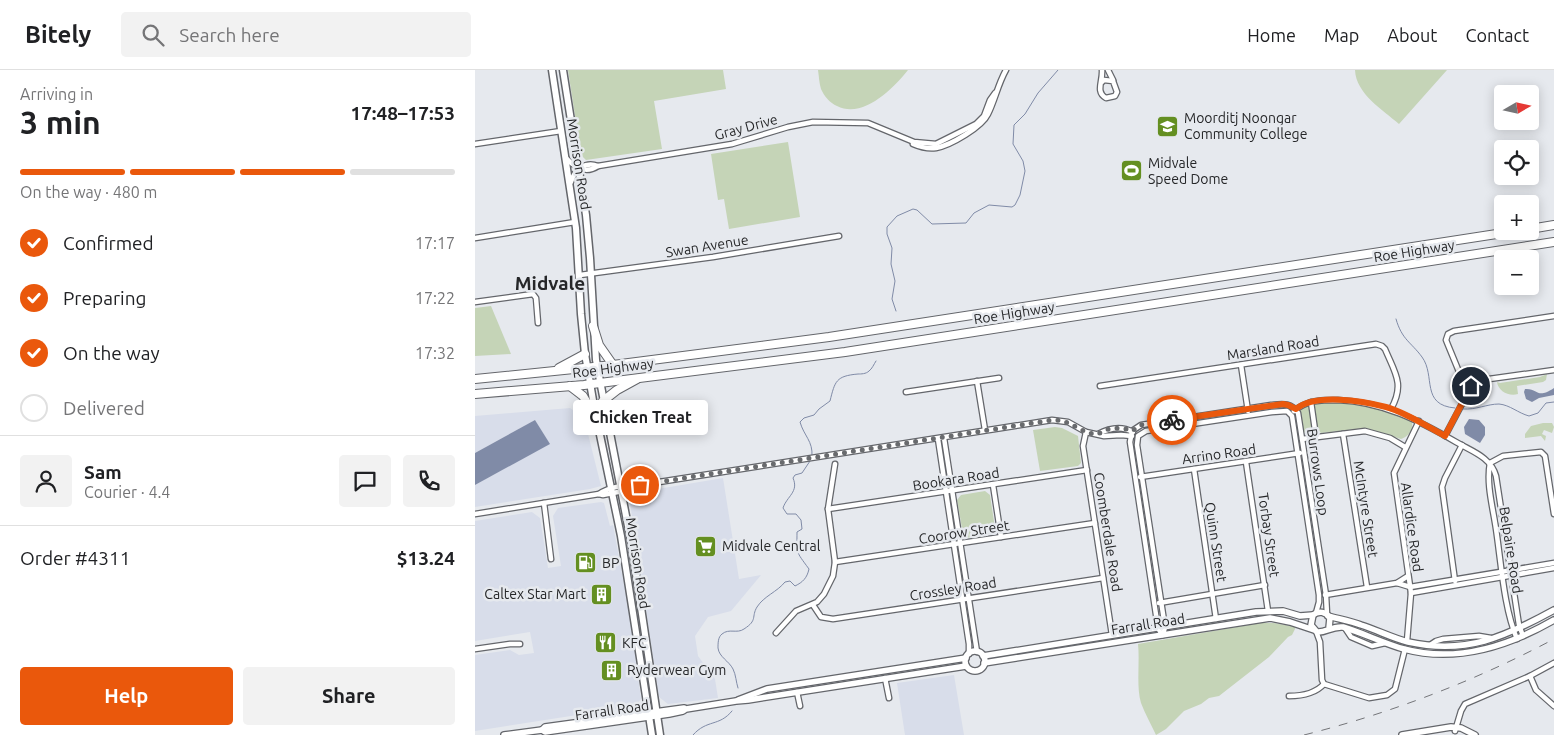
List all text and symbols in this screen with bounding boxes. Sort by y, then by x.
search box [121,12,471,57]
text: Bitely [25,21,91,48]
icon: search [139,21,167,49]
text: Search here [179,24,280,46]
text: Home [1247,25,1296,45]
text: Map [1324,25,1359,45]
text: About [1387,25,1437,45]
text: Contact [1465,25,1529,45]
text: Arriving in [20,85,93,103]
north arrow [1494,85,1539,130]
map controls [1494,85,1539,295]
text: 17:48–17:53 [350,102,455,124]
text: 3 min [20,104,101,140]
place label: Moorditj Noongar Community College [1184,110,1307,142]
street label: Gray Drive [713,111,779,143]
school or university icon: Moorditj Noongar Community College [1156,114,1180,138]
street label: Morrison Road [564,117,594,211]
button: locate [1494,140,1539,185]
place label: Midvale Speed Dome [1148,155,1228,187]
sports icon: Midvale Speed Dome [1120,159,1144,183]
text: On the way · 480 m [20,183,157,201]
button: + [1494,195,1539,240]
icon: check [20,229,48,257]
text: Confirmed [63,232,154,254]
street label: Swan Avenue [664,232,750,260]
text: 17:17 [415,234,455,252]
street label: Roe Highway [1372,237,1456,265]
button: − [1494,250,1539,295]
district label: Midvale [515,272,585,294]
icon: check [20,284,48,312]
text: Preparing [63,287,147,309]
text: 17:22 [415,289,455,307]
street label: Roe Highway [972,299,1056,327]
street label: Marsland Road [1226,333,1320,363]
icon: check [20,339,48,367]
text: On the way [63,342,160,364]
text: 17:32 [415,344,455,362]
street label: Roe Highway [571,355,655,381]
pin [1450,365,1492,407]
icon: home [1457,372,1485,400]
courier [1147,395,1197,445]
text: Delivered [63,397,145,419]
callout: Chicken Treat [573,400,707,435]
icon: bike [1158,406,1186,434]
text: Chicken Treat [589,408,692,426]
street label: Burrows Loop [1304,428,1332,516]
street label: Arrino Road [1181,441,1257,467]
button: person [20,455,72,507]
button: chat [339,455,391,507]
button: phone [403,455,455,507]
street label: McIntyre Street [1350,459,1382,559]
text: Sam [84,461,122,483]
pin [619,464,661,506]
street label: Bookara Road [912,464,1000,494]
icon: bag [626,471,654,499]
street label: Coomberdale Road [1091,471,1125,593]
street label: Allardice Road [1398,481,1426,573]
text: Courier · 4.4 [84,483,170,501]
street label: Torbay Street [1255,492,1283,579]
street label: Quinn Street [1202,501,1230,584]
street label: Belpaire Road [1496,505,1526,595]
street label: Morrison Road [623,516,653,610]
street label: Coorow Street [918,517,1011,547]
supermarket icon: Midvale Central [694,534,718,558]
place label: Midvale Central [722,538,821,554]
text: Order #4311 [20,547,130,569]
text: $13.24 [397,547,455,569]
fuel station icon: BP [574,551,598,575]
place label: BP [602,555,619,571]
street label: Crossley Road [908,574,998,604]
building icon: Caltex Star Mart [590,582,614,606]
place label: Caltex Star Mart [484,586,586,602]
street label: Farrall Road [1110,610,1186,638]
restaurant icon: KFC [594,631,618,655]
place label: KFC [622,635,647,651]
building icon: Ryderwear Gym [599,658,623,682]
place label: Ryderwear Gym [627,662,726,678]
button: Help [20,667,233,725]
button: Share [243,667,455,725]
street label: Farrall Road [574,697,650,723]

